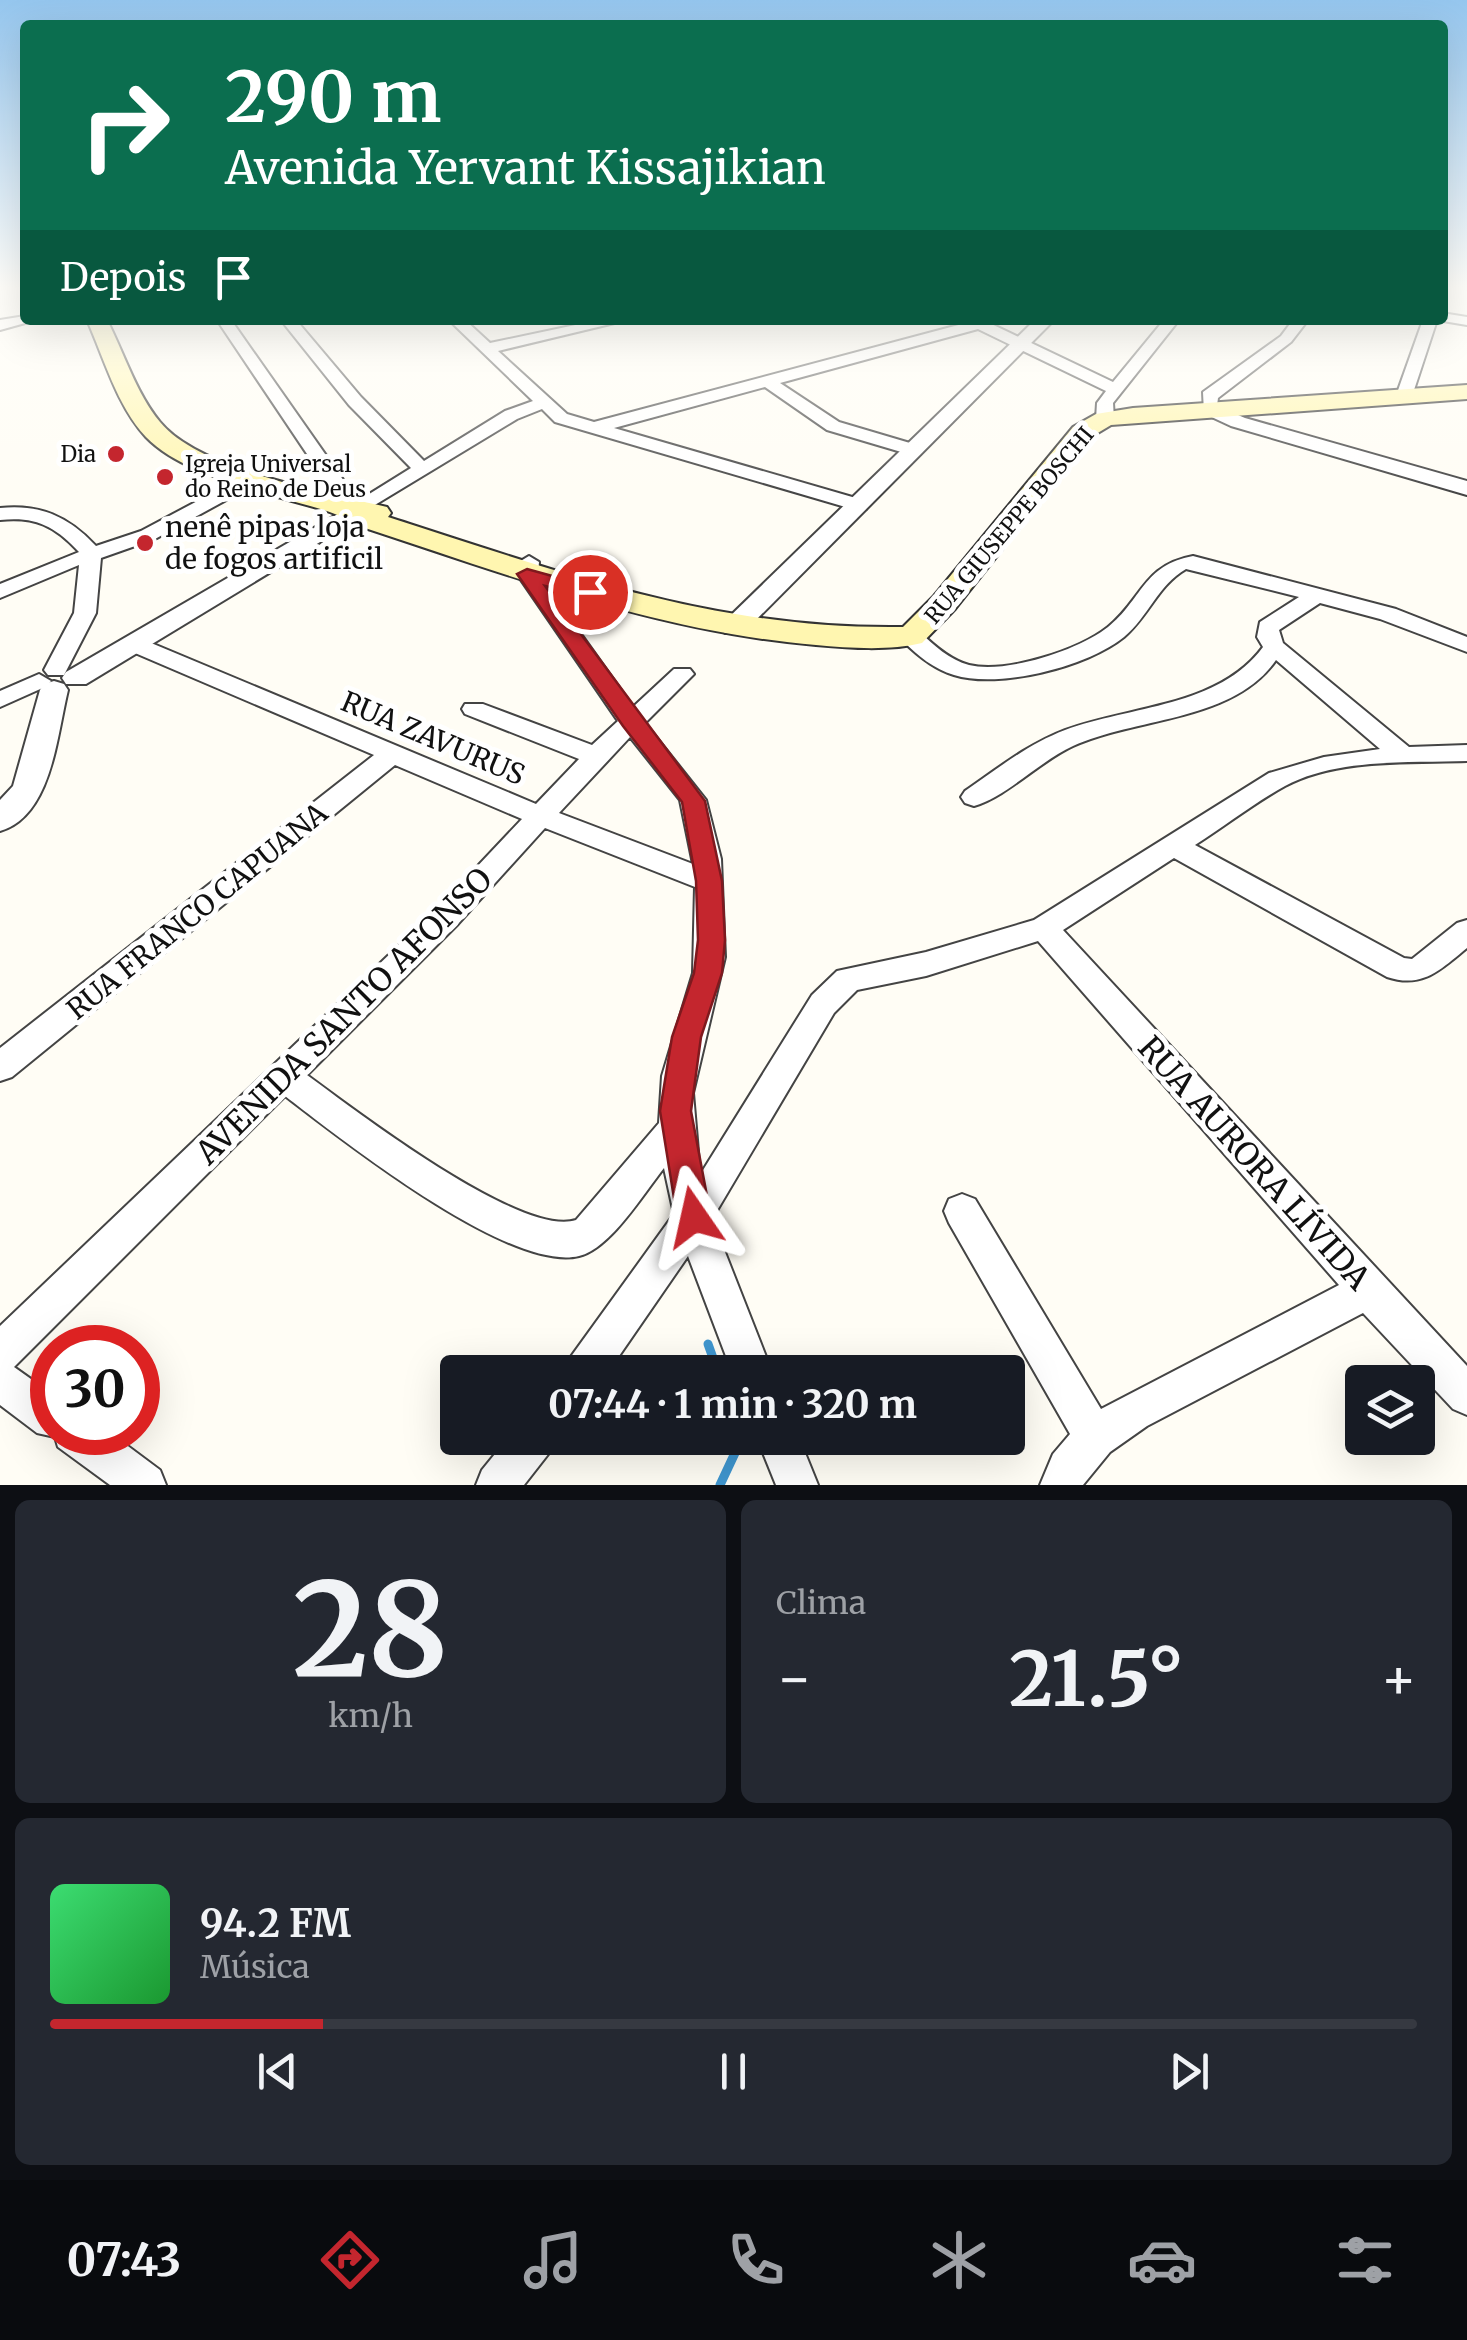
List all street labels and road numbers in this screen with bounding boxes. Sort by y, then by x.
street label: RUA GIUSEPPE BOSCHI [918,421,1100,629]
street label: RUA ZAVURUS [336,683,530,793]
street label: RUA FRANCO CAPUANA [59,795,335,1027]
street label: AVENIDA SANTO AFONSO [187,859,501,1173]
street label: RUA AURORA LÍVIDA [1130,1028,1379,1298]

